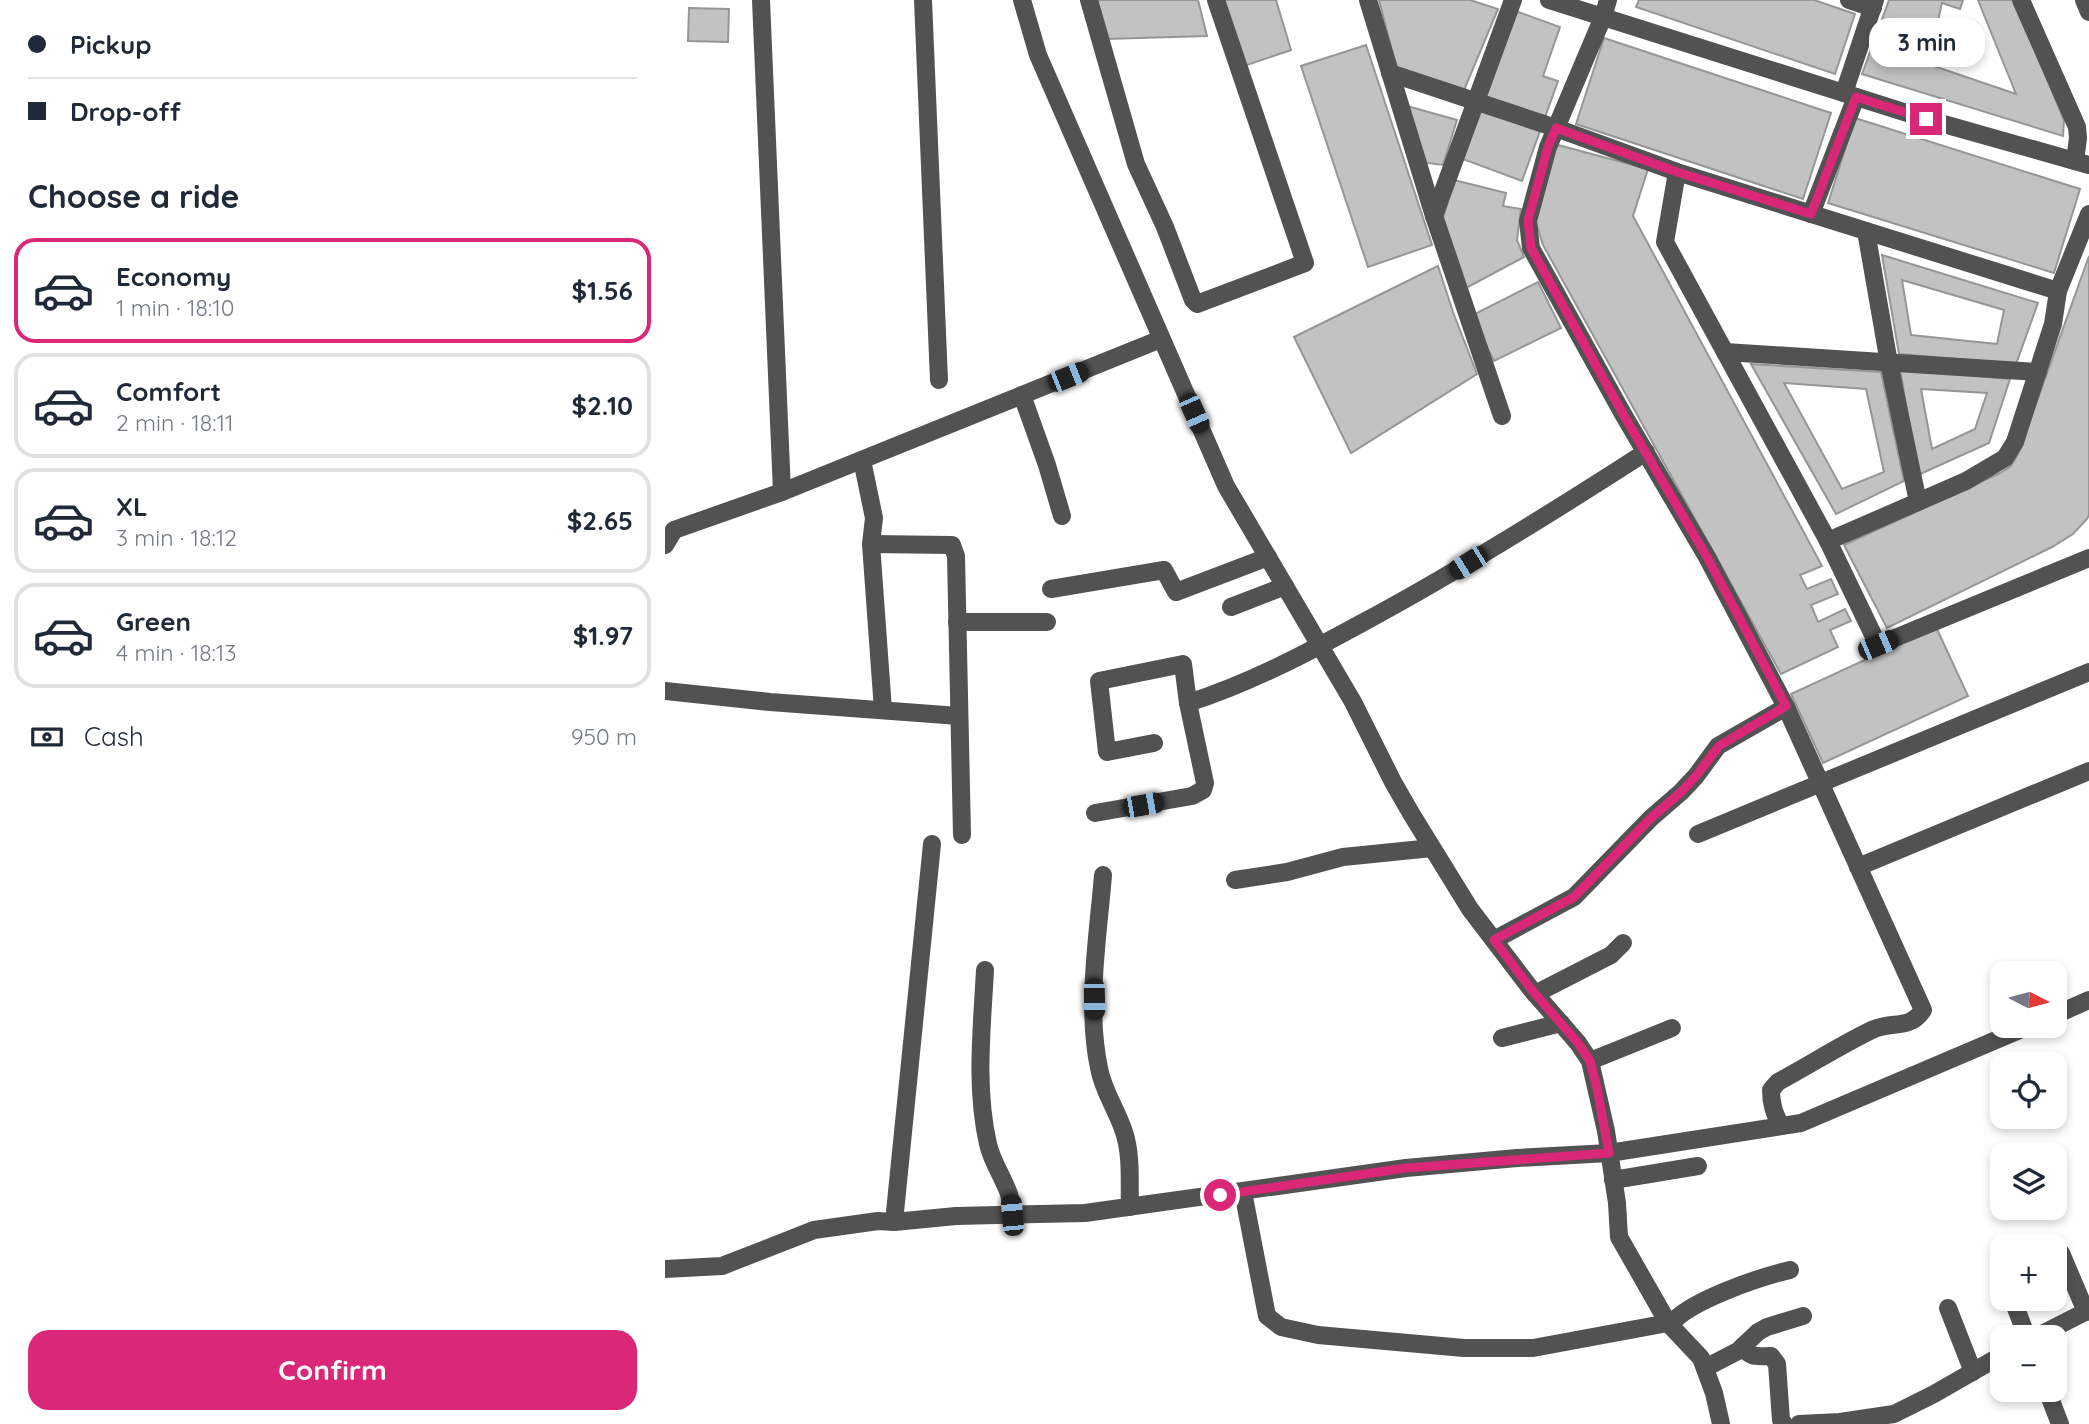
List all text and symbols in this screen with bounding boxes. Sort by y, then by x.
callout: 3 min [1868,18,1984,66]
text: Pickup [70,28,152,61]
text: 3 min [1897,28,1957,57]
text: Drop-off [70,95,181,128]
route end [1910,103,1942,135]
text: Choose a ride [28,176,240,216]
icon: car [32,259,95,322]
text: Economy [116,260,231,293]
text: $1.56 [572,274,633,307]
text: 1 min · 18:10 [116,293,234,322]
car [1045,359,1092,395]
icon: car [32,374,95,437]
text: Comfort [116,375,221,408]
text: $2.10 [571,389,633,422]
car [1176,390,1213,436]
text: 2 min · 18:11 [116,408,234,437]
icon: car [32,489,95,552]
text: XL [116,490,148,523]
text: $2.65 [567,504,633,537]
text: 3 min · 18:12 [116,523,237,552]
car [1445,543,1492,583]
icon: car [32,604,95,667]
text: Green [116,605,191,638]
text: $1.97 [573,619,633,652]
car [1855,627,1902,663]
text: 4 min · 18:13 [116,638,236,667]
icon: cash [28,718,66,756]
text: Cash [84,720,144,753]
text: 950 m [571,722,637,751]
car [1121,791,1166,819]
north arrow [1990,961,2067,1038]
map controls [1990,961,2067,1402]
car [1084,978,1105,1020]
button: locate [1990,1052,2067,1129]
button: layers [1990,1143,2067,1220]
route start [1204,1179,1236,1211]
car [1000,1193,1025,1237]
button: + [1990,1234,2067,1311]
button: − [1990,1325,2067,1402]
button: Confirm [28,1330,637,1410]

